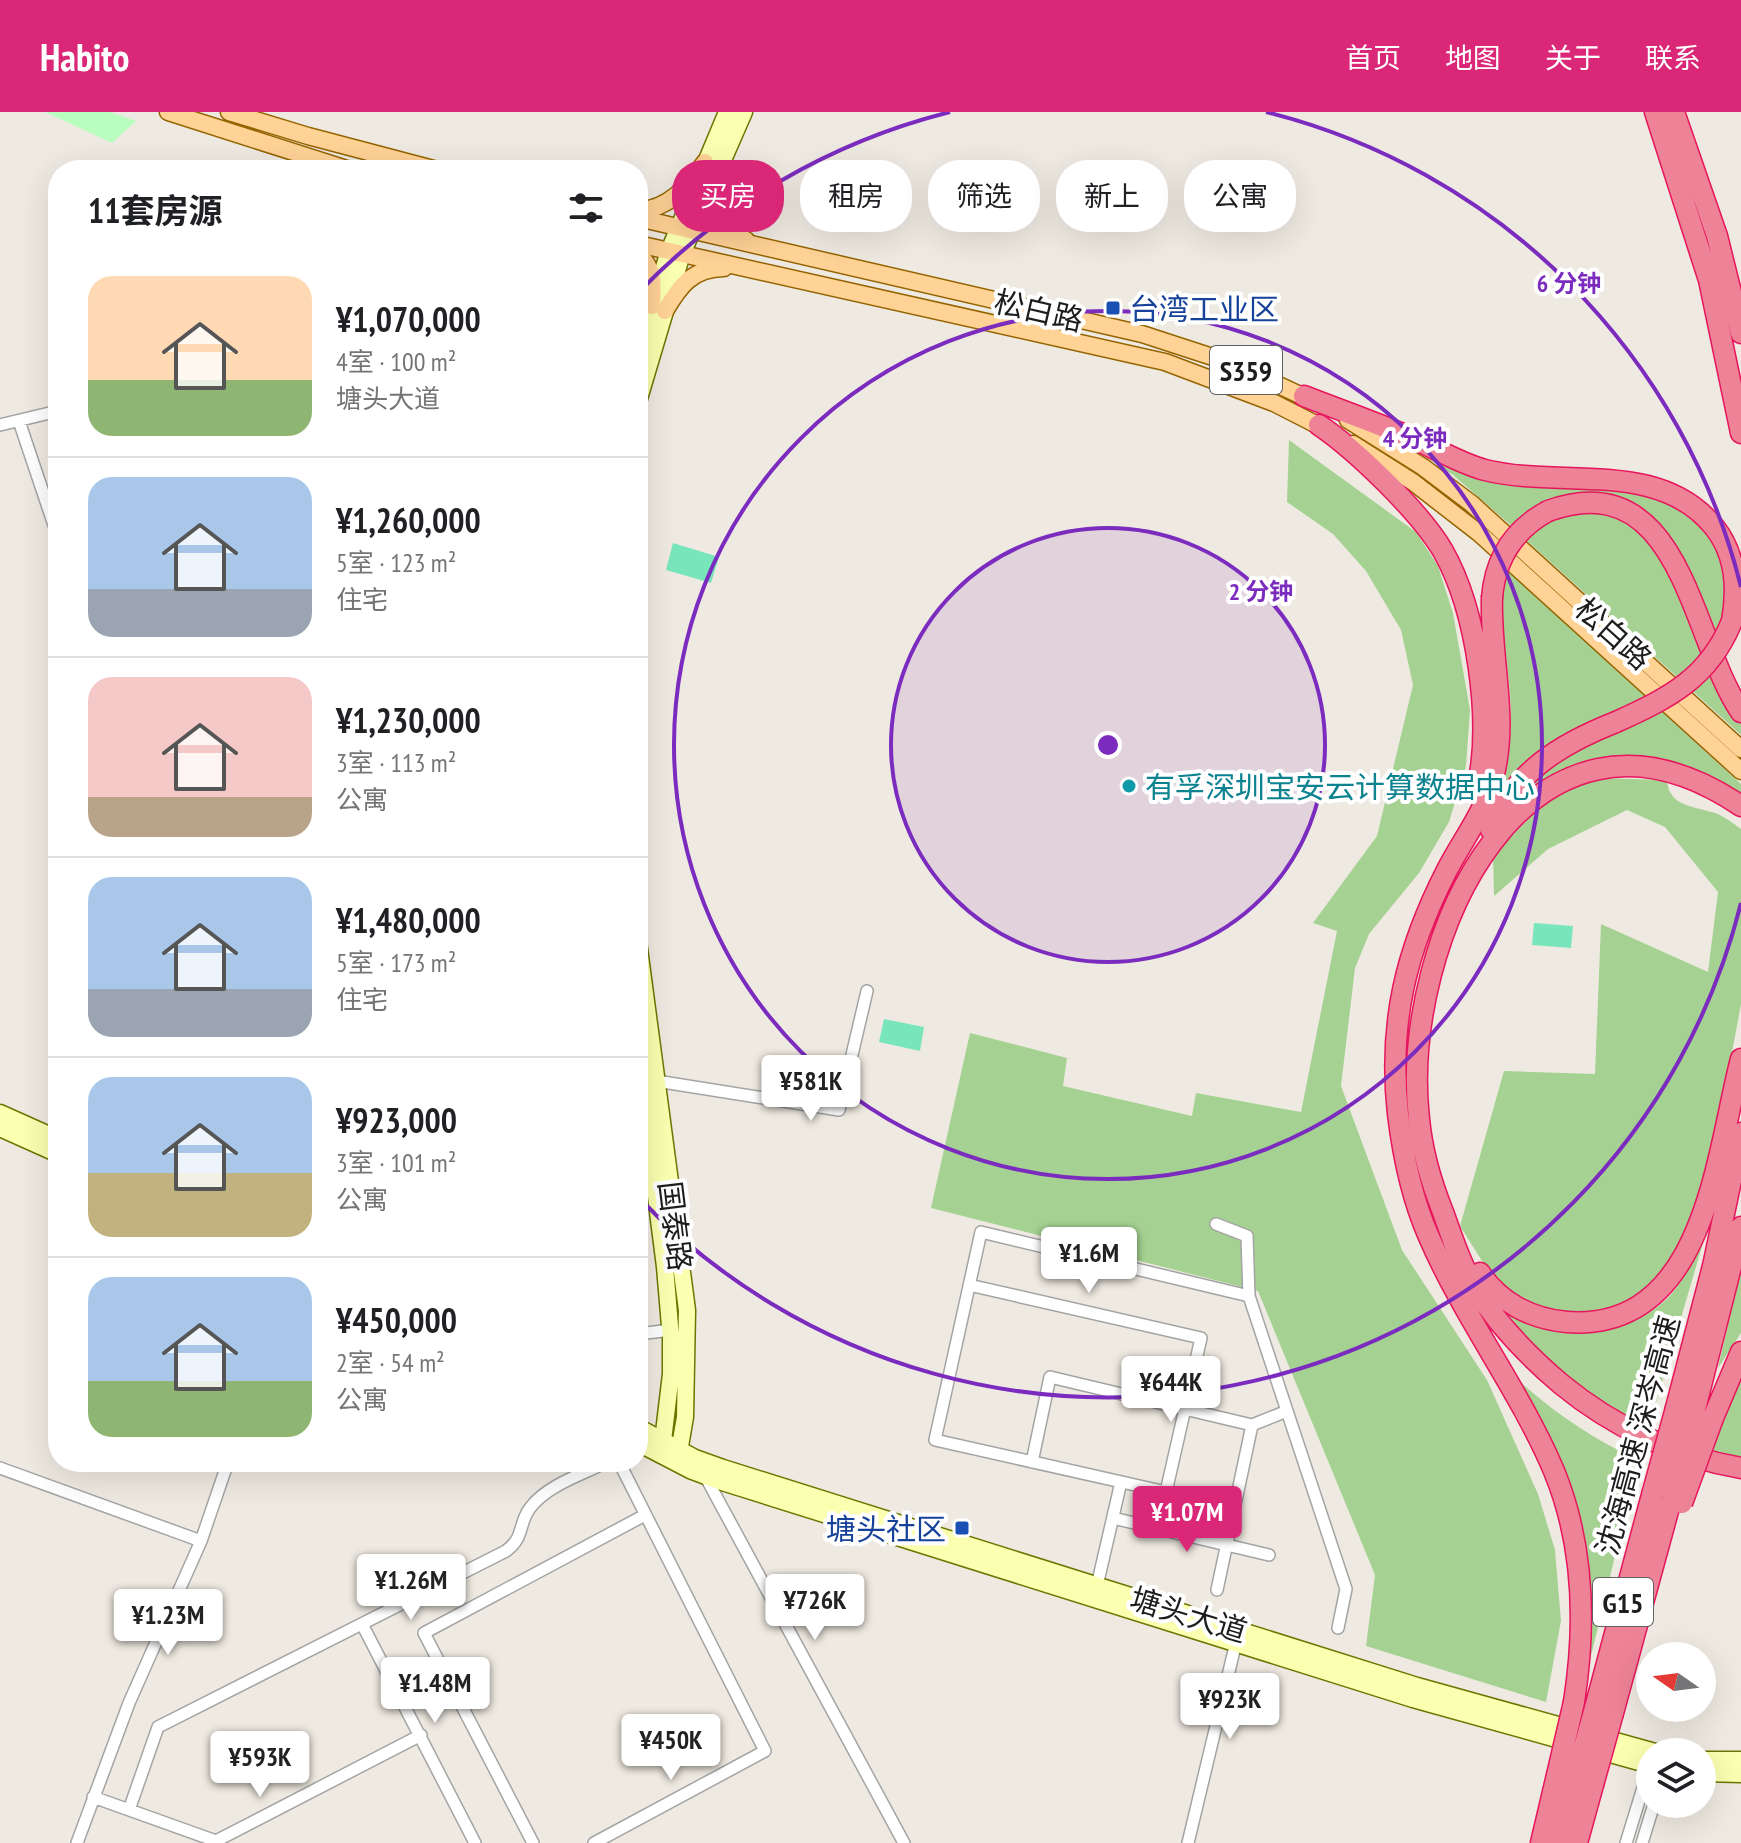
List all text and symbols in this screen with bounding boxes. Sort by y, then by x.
text: Habito [40,32,129,81]
text: 首页 [1345,39,1401,76]
text: 地图 [1445,39,1501,76]
text: 关于 [1545,39,1601,76]
text: 联系 [1645,39,1701,76]
chip: 买房 [672,160,784,232]
chip: 租房 [800,160,912,232]
chip: 筛选 [928,160,1040,232]
chip: 新上 [1056,160,1168,232]
chip: 公寓 [1184,160,1296,232]
icon: filters [564,186,608,230]
text: 11套房源 [88,188,223,232]
text: 6 分钟 [1537,268,1601,299]
street label: 松白路 [991,281,1087,339]
place label: 台湾工业区 [1129,289,1279,328]
text: ¥1,070,000 [336,297,481,341]
marker: 台湾工业区 [1104,299,1122,317]
icon: home [152,308,248,404]
text: 4室 · 100 m² [336,345,456,378]
road number: S359 [1210,346,1282,394]
text: 塘头大道 [336,382,440,415]
text: 4 分钟 [1383,423,1447,454]
text: ¥1,260,000 [336,498,481,542]
icon: home [152,509,248,605]
text: 5室 · 123 m² [336,546,456,579]
text: 2 分钟 [1229,576,1293,607]
text: 住宅 [336,583,388,616]
street label: 松白路 [1568,588,1660,678]
text: ¥1,230,000 [336,698,481,742]
icon: home [152,709,248,805]
centre of rings [1094,731,1122,759]
text: 3室 · 113 m² [336,746,456,779]
place label: 有孚深圳宝安云计算数据中心 [1145,767,1535,806]
marker: 有孚深圳宝安云计算数据中心 [1120,777,1138,795]
text: 公寓 [336,783,388,816]
text: ¥1,480,000 [336,898,481,942]
icon: home [152,909,248,1005]
text: 5室 · 173 m² [336,946,456,979]
text: 住宅 [336,983,388,1016]
pin: ¥581K [755,1055,867,1123]
text: ¥581K [779,1064,843,1097]
text: ¥923,000 [336,1098,457,1142]
icon: home [152,1109,248,1205]
text: 3室 · 101 m² [336,1146,456,1179]
street label: 国泰路 [651,1179,701,1273]
text: 公寓 [336,1183,388,1216]
pin: ¥1.6M [1033,1227,1145,1295]
text: ¥1.6M [1059,1236,1119,1269]
text: ¥450,000 [336,1298,457,1342]
icon: home [152,1309,248,1405]
street label: 沈海高速 深岑高速 [1586,1311,1688,1559]
text: 2室 · 54 m² [336,1346,445,1379]
pin: ¥644K [1115,1356,1227,1424]
text: ¥644K [1139,1365,1203,1398]
text: 公寓 [336,1383,388,1416]
pin: ¥1.07M [1122,1486,1252,1554]
text: ¥1.07M [1151,1495,1223,1528]
place label: 塘头社区 [826,1509,946,1548]
marker: 塘头社区 [953,1519,971,1537]
pin: ¥1.26M [346,1554,476,1622]
text: ¥1.26M [375,1563,447,1596]
pin: ¥726K [759,1574,871,1642]
street label: 塘头大道 [1126,1578,1252,1650]
road number: G15 [1593,1578,1653,1626]
text: ¥726K [783,1583,847,1616]
pin: ¥1.23M [103,1589,233,1657]
text: ¥1.23M [132,1598,204,1631]
north arrow [1636,1642,1716,1722]
map controls [1636,1642,1716,1818]
pin: ¥1.48M [370,1657,500,1725]
text: ¥1.48M [399,1666,471,1699]
pin: ¥923K [1174,1673,1286,1741]
text: ¥923K [1198,1682,1262,1715]
pin: ¥450K [615,1714,727,1782]
text: ¥450K [639,1723,703,1756]
pin: ¥593K [204,1731,316,1799]
button: layers [1636,1738,1716,1818]
text: ¥593K [228,1740,292,1773]

